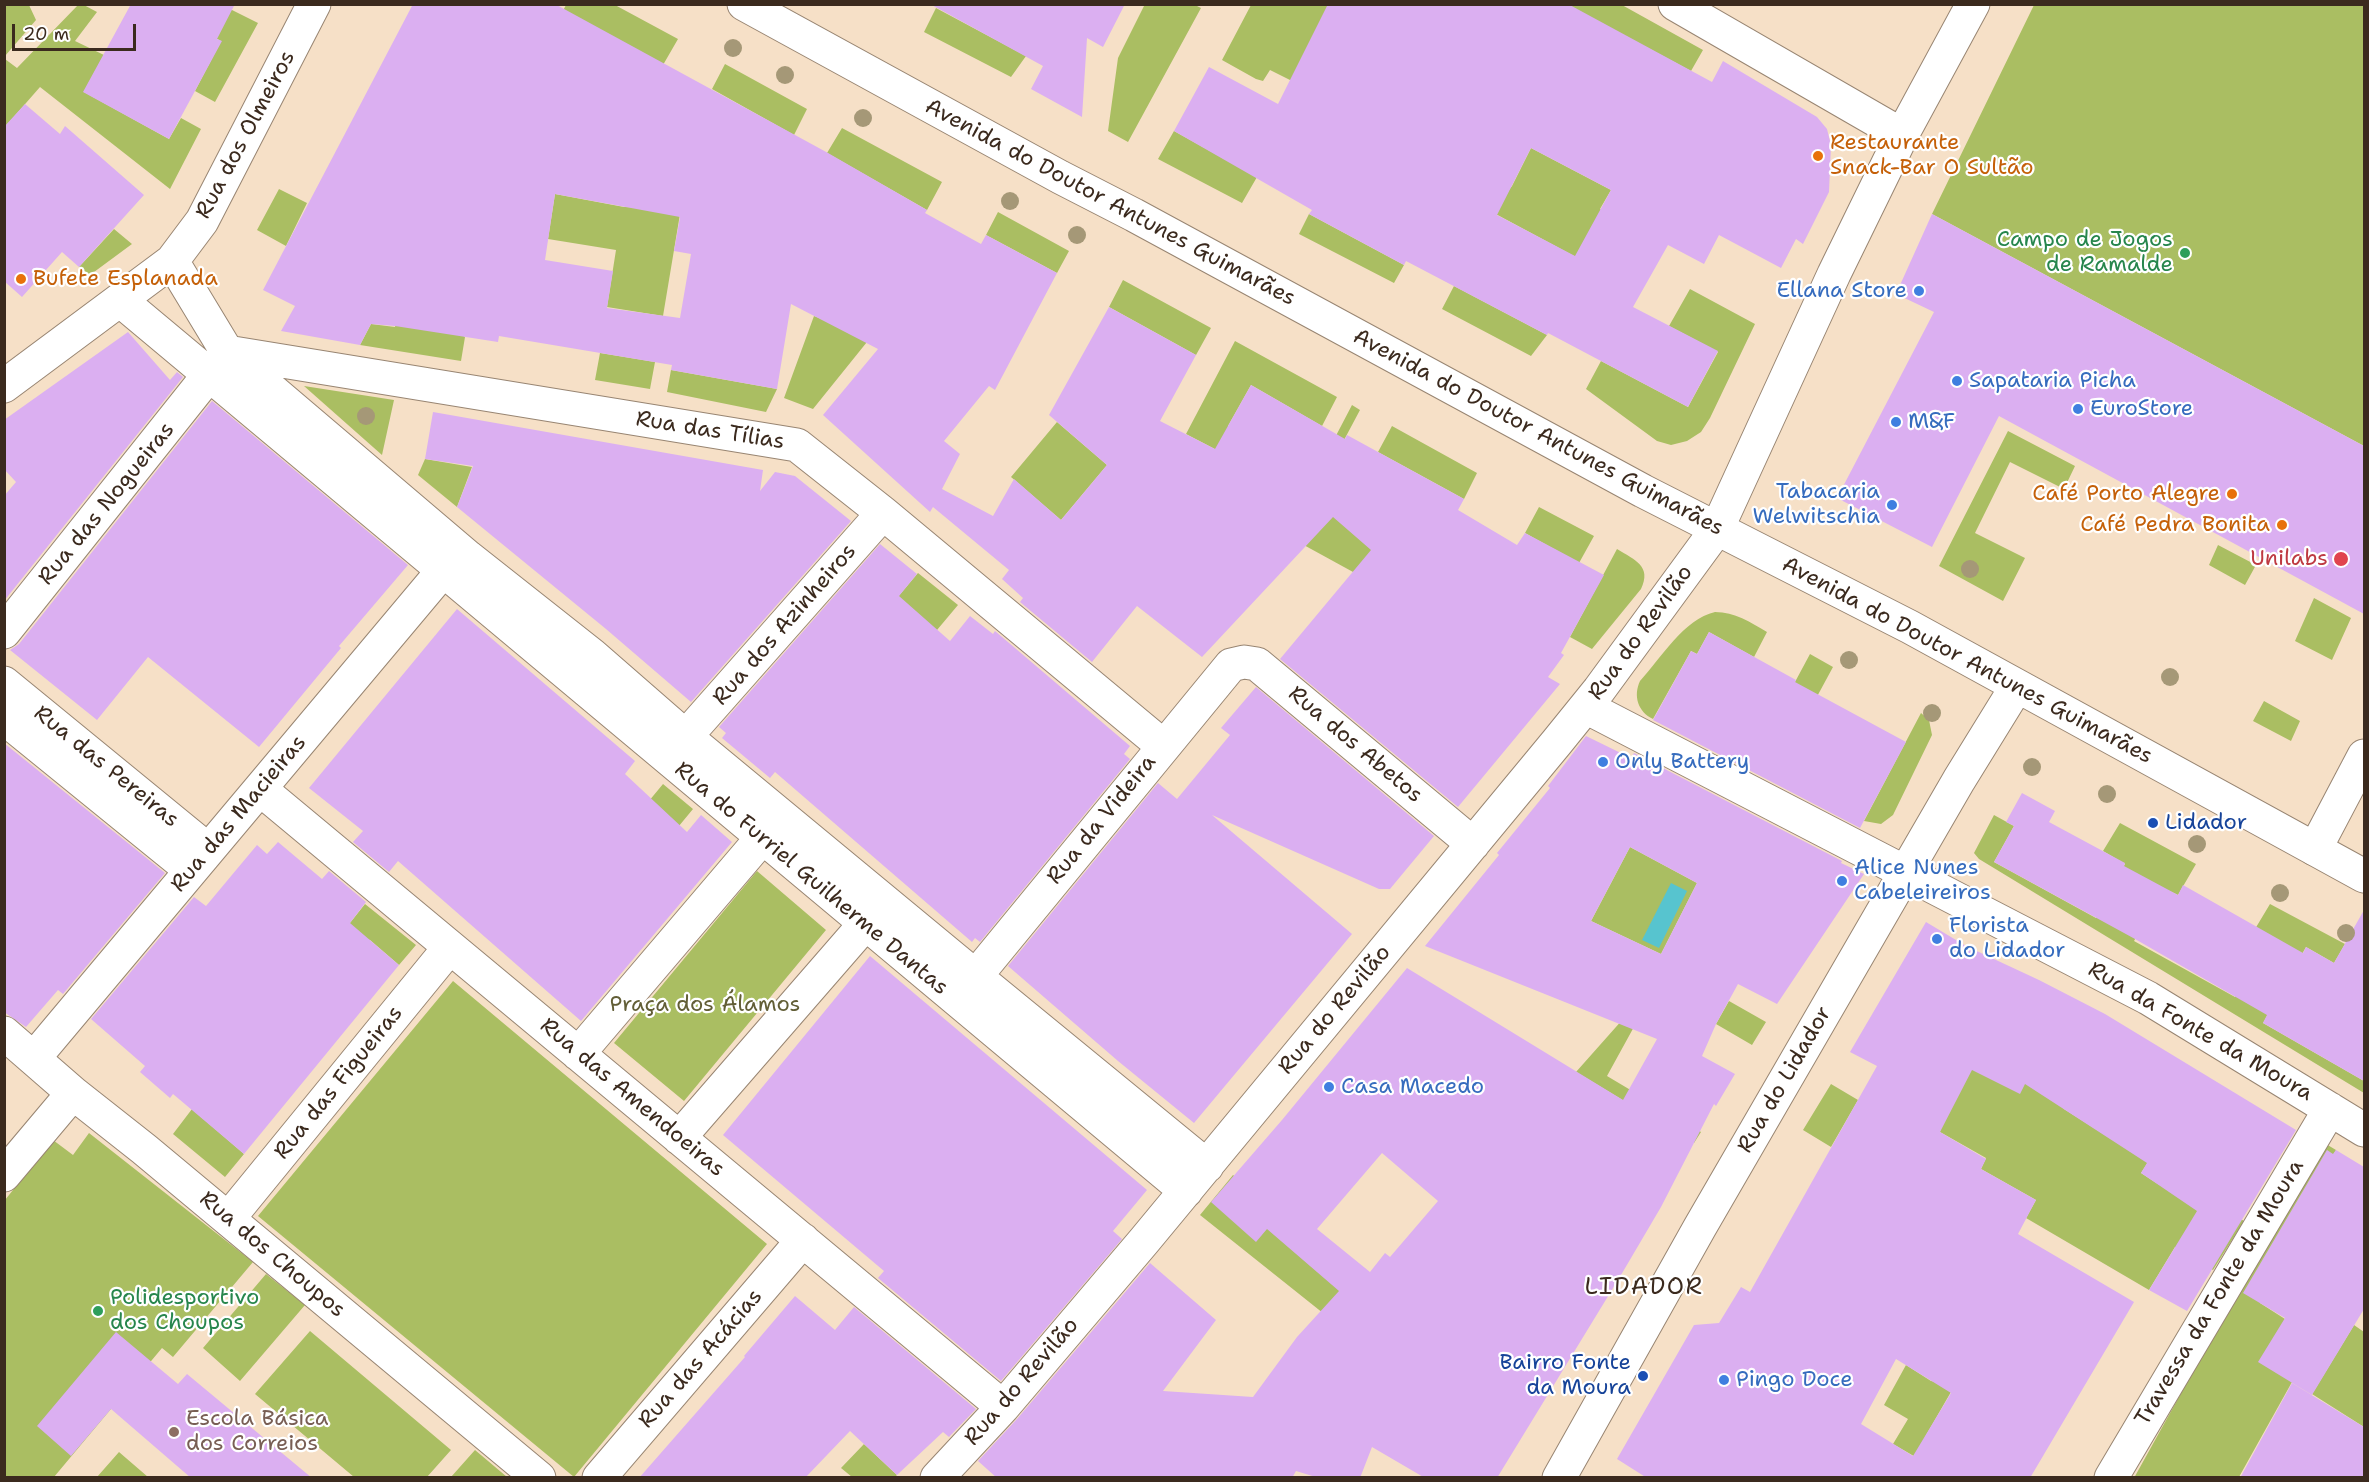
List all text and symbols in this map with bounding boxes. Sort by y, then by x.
scale bar [15,12,140,50]
text: 20 m [23,22,69,46]
street label: Rua dos Olmeiros [191,47,301,223]
street label: Avenida do Doutor Antunes Guimarães [920,94,1300,312]
place label: Restaurante Snack-Bar O Sultão [1830,130,2034,182]
marker: Restaurante Snack-Bar O Sultão [1811,149,1825,163]
place label: Campo de Jogos de Ramalde [1997,227,2173,278]
marker: Campo de Jogos de Ramalde [2178,246,2192,260]
place label: Bufete Esplanada [33,266,218,292]
marker: Bufete Esplanada [14,272,28,286]
place label: Ellana Store [1777,278,1907,304]
marker: Ellana Store [1912,284,1926,298]
street label: Avenida do Doutor Antunes Guimarães [1348,324,1728,542]
place label: Sapataria Picha [1969,368,2136,394]
marker: Sapataria Picha [1950,374,1964,388]
place label: EuroStore [2090,396,2193,422]
marker: EuroStore [2071,402,2085,416]
street label: Rua das Tílias [634,406,786,456]
place label: M&F [1908,409,1955,435]
marker: M&F [1889,415,1903,429]
street label: Rua das Nogueiras [33,417,181,591]
place label: Tabacaria Welwitschia [1752,479,1880,530]
place label: Café Porto Alegre [2032,481,2220,507]
marker: Café Porto Alegre [2225,487,2239,501]
marker: Tabacaria Welwitschia [1885,498,1899,512]
place label: Café Pedra Bonita [2080,512,2270,538]
marker: Café Pedra Bonita [2275,518,2289,532]
street label: Rua dos Azinheiros [708,539,862,711]
place label: Unilabs [2250,546,2328,572]
marker: Unilabs [2332,550,2350,568]
street label: Avenida do Doutor Antunes Guimarães [1777,552,2157,770]
street label: Rua do Revilão [1583,560,1699,706]
street label: Rua dos Abetos [1282,681,1428,809]
street label: Rua das Pereiras [28,700,184,834]
street label: Rua das Macieiras [166,730,312,898]
place label: Only Battery [1615,749,1749,775]
street label: Rua da Videira [1042,750,1162,890]
marker: Only Battery [1596,755,1610,769]
street label: Rua do Furriel Guilherme Dantas [669,757,953,1001]
place label: Lidador [2165,810,2247,836]
marker: Lidador [2146,816,2160,830]
place label: Alice Nunes Cabeleireiros [1854,855,1991,906]
marker: Alice Nunes Cabeleireiros [1835,874,1849,888]
place label: Florista do Lidador [1949,913,2066,964]
marker: Florista do Lidador [1930,932,1944,946]
street label: Rua do Revilão [1273,940,1397,1080]
street label: Rua da Fonte da Moura [2083,957,2317,1107]
park label: Praça dos Álamos [610,992,800,1018]
street label: Rua das Figueiras [269,1001,409,1165]
street label: Rua do Lidador [1732,1002,1838,1158]
street label: Rua das Amendoeiras [534,1013,730,1183]
place label: Casa Macedo [1341,1074,1484,1100]
marker: Casa Macedo [1322,1080,1336,1094]
street label: Travessa da Fonte da Moura [2130,1155,2310,1431]
street label: Rua dos Choupos [194,1186,350,1324]
district label: LIDADOR [1584,1274,1704,1302]
street label: Rua das Acácias [633,1284,769,1434]
place label: Polidesportivo dos Choupos [110,1285,259,1336]
marker: Polidesportivo dos Choupos [91,1304,105,1318]
street label: Rua do Revilão [959,1313,1085,1451]
place label: Bairro Fonte da Moura [1500,1350,1631,1402]
place label: Pingo Doce [1736,1367,1853,1393]
marker: Bairro Fonte da Moura [1636,1369,1650,1383]
marker: Pingo Doce [1717,1373,1731,1387]
place label: Escola Básica dos Correios [186,1406,329,1458]
marker: Escola Básica dos Correios [167,1425,181,1439]

